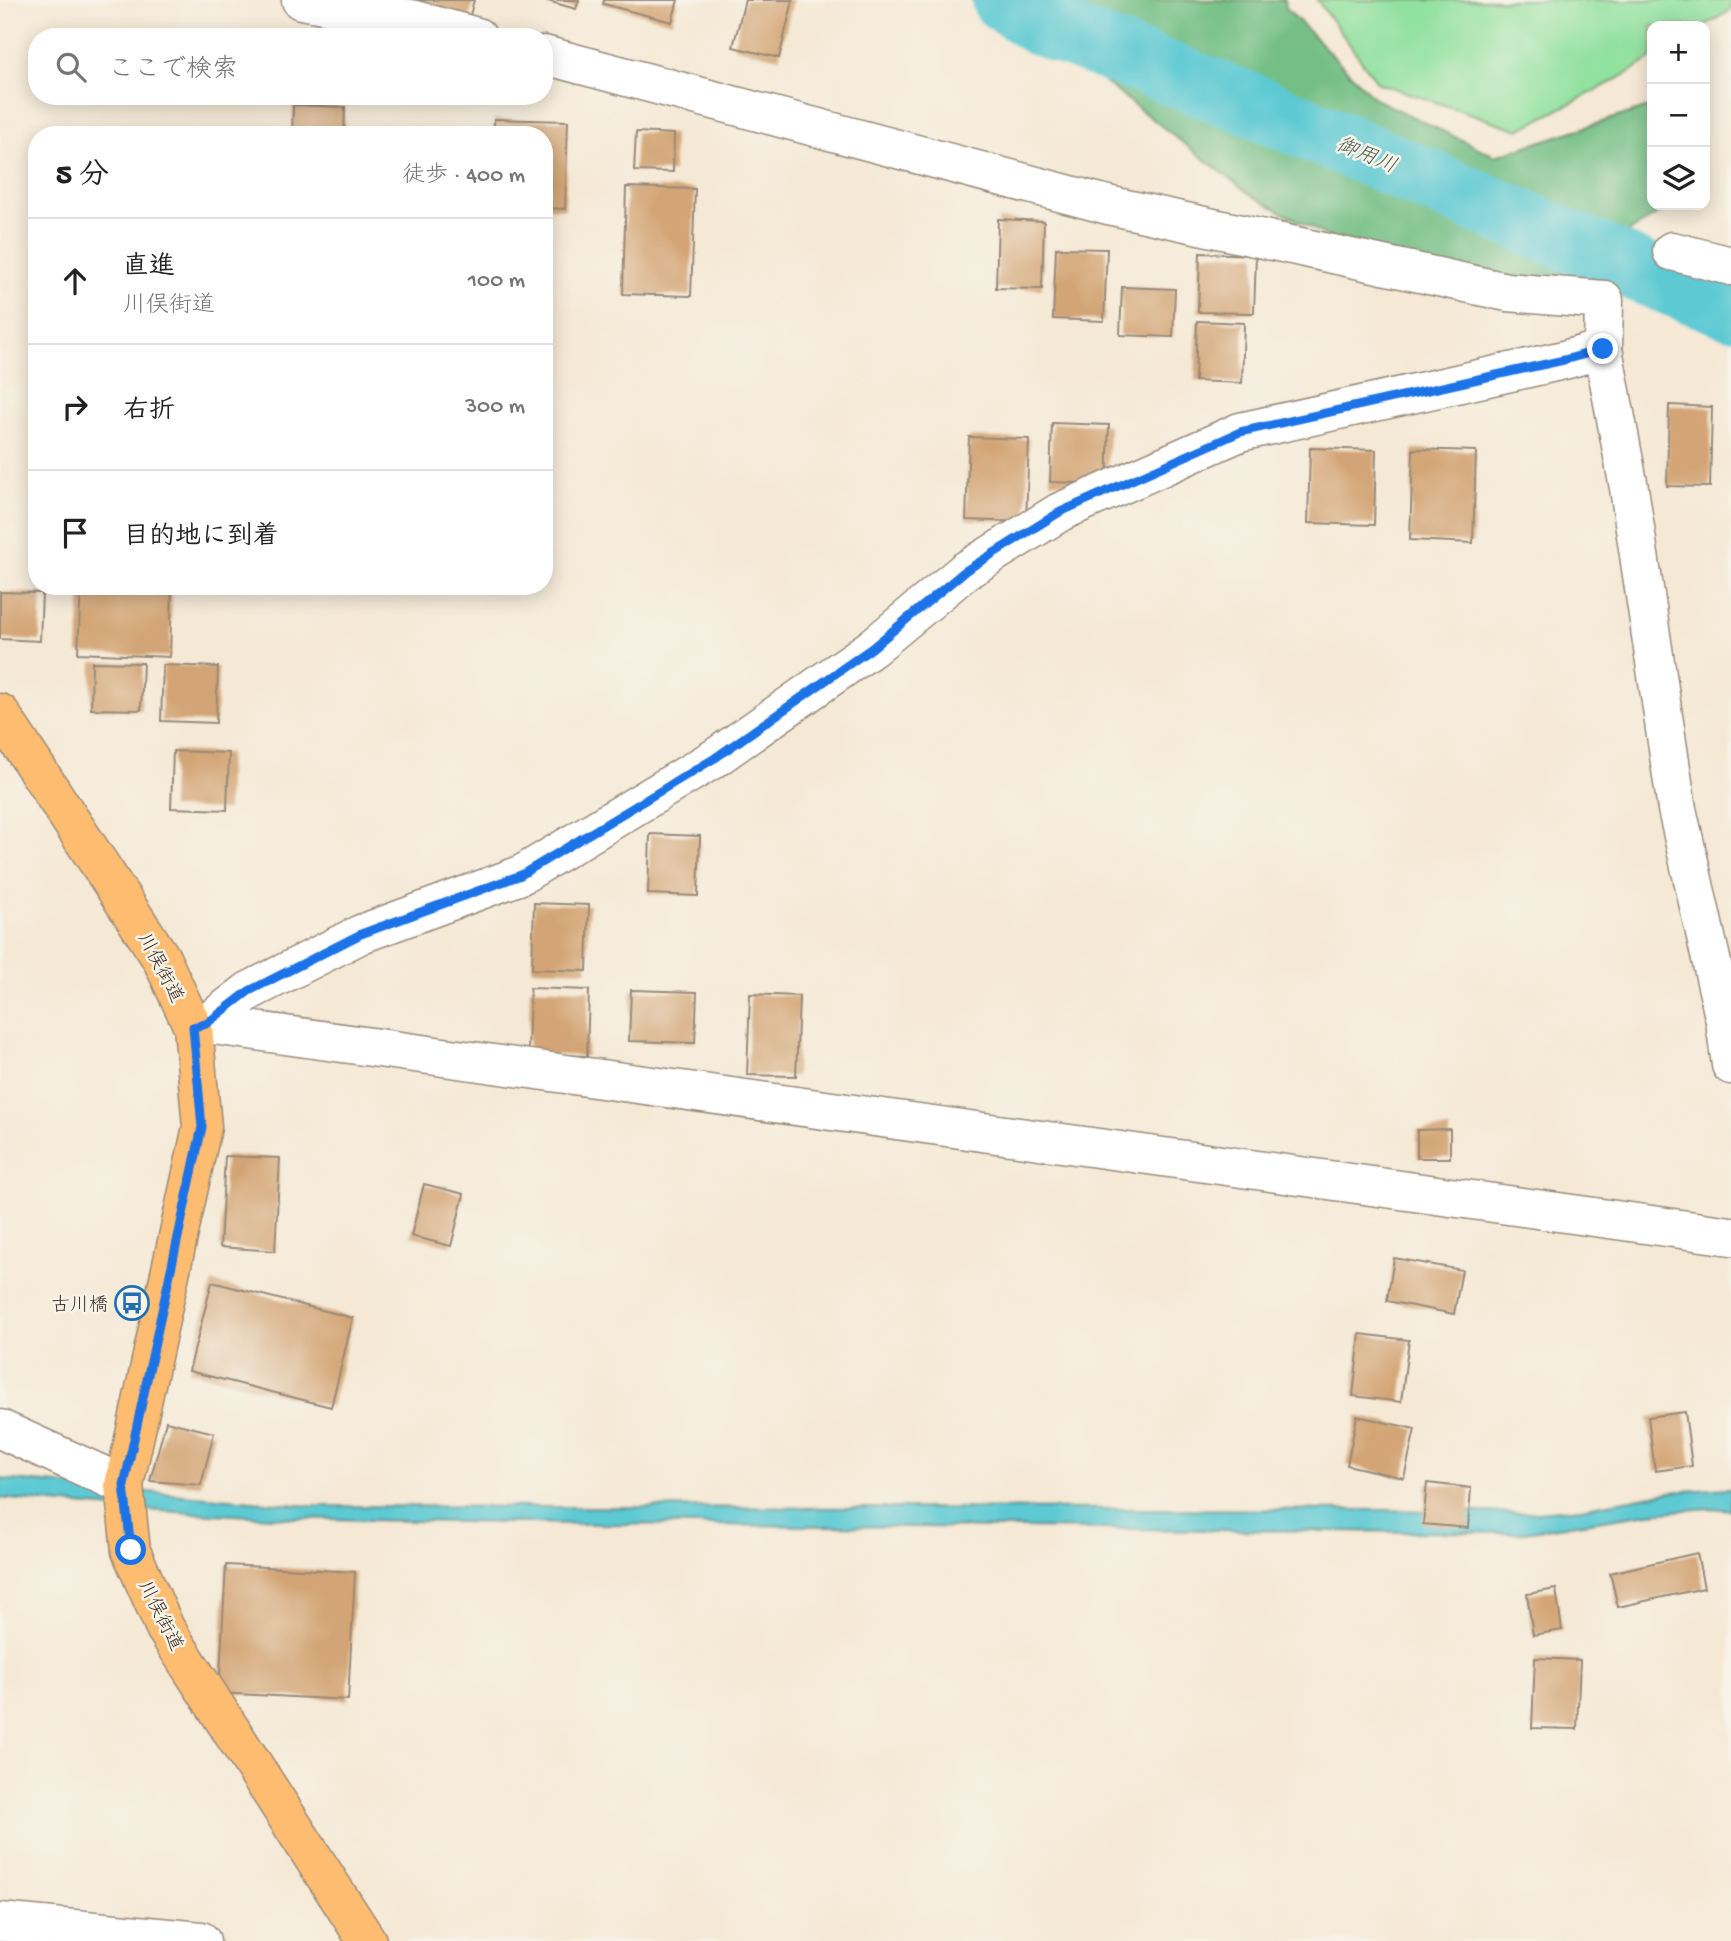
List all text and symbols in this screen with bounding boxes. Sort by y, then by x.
map controls [1647,21,1710,210]
button: + [1647,21,1710,84]
search box [28,28,553,105]
icon: search [52,48,90,86]
text: ここで検索 [108,56,238,87]
button: − [1647,84,1710,147]
water label: 御用川 [1332,132,1400,181]
button: layers [1647,147,1710,210]
text: 5 分 [56,160,109,195]
text: 徒歩 · 400 m [402,163,525,190]
text: 直進 [123,253,175,284]
icon: ahead [56,262,94,300]
text: 100 m [468,268,525,295]
text: 川俣街道 [123,293,215,320]
route end [1587,333,1618,364]
icon: right [56,388,94,426]
text: 300 m [465,394,525,421]
text: 右折 [123,397,175,428]
icon: arrive [56,514,94,552]
text: 目的地に到着 [123,523,279,554]
street label: 川俣街道 [131,929,188,1008]
bus stop icon: 古川橋 [113,1284,151,1322]
place label: 古川橋 [51,1294,108,1318]
route start [115,1534,146,1565]
street label: 川俣街道 [131,1577,187,1656]

